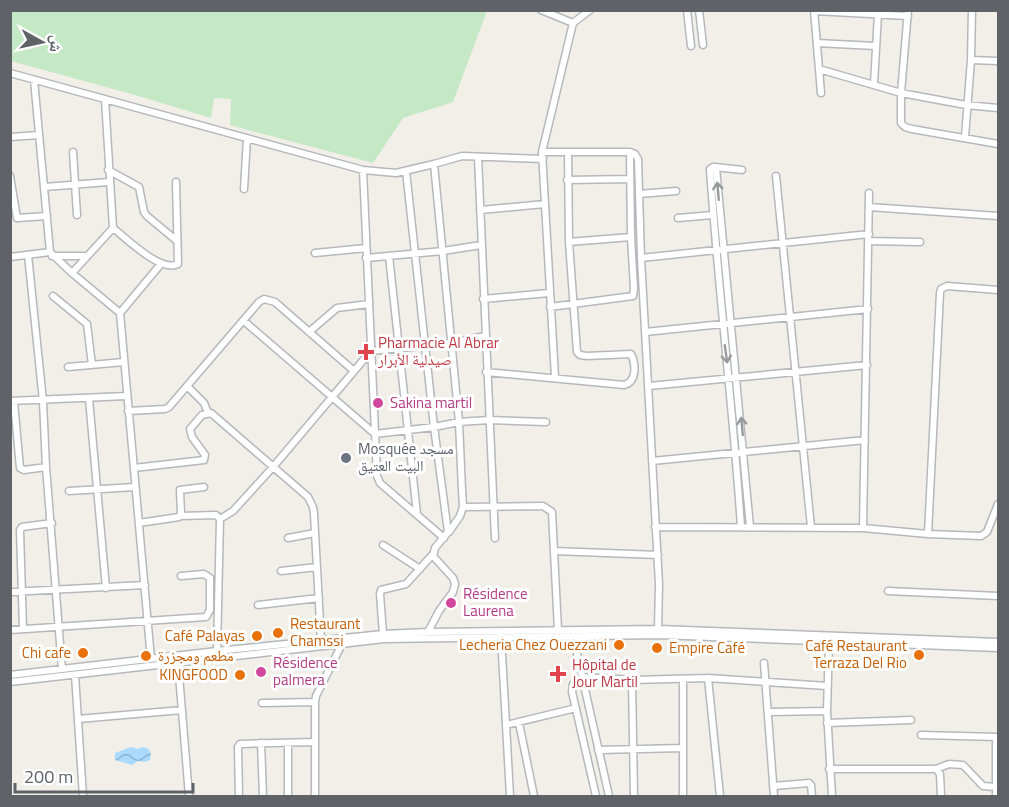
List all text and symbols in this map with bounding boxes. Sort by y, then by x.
north arrow [12,12,72,72]
text: ش [44,34,70,54]
one-way arrow [712,181,723,201]
place label: Pharmacie Al Abrar صيدلية الأبرار [377,331,499,371]
one-way arrow [721,343,732,363]
marker: Pharmacie Al Abrar صيدلية الأبرار [359,345,373,359]
place label: Sakina martil [390,391,472,414]
marker: Sakina martil [371,396,385,410]
one-way arrow [736,417,747,437]
place label: Mosquée مسجد البيت العتيق [358,437,454,477]
marker: Mosquée مسجد البيت العتيق [339,451,353,465]
place label: Résidence Laurena [463,582,528,622]
marker: Résidence Laurena [444,596,458,610]
place label: Restaurant Chamssi [290,612,361,652]
place label: Café Palayas [165,624,245,647]
marker: Restaurant Chamssi [271,626,285,640]
marker: Café Palayas [250,629,264,643]
place label: Lecheria Chez Ouezzani [459,633,607,656]
place label: Café Restaurant Terraza Del Rio [805,634,908,674]
place label: Empire Café [669,636,745,659]
marker: Lecheria Chez Ouezzani [612,638,626,652]
place label: Chi cafe [22,641,71,664]
marker: Empire Café [650,641,664,655]
place label: مطعم ومجزرة [158,644,234,667]
marker: Chi cafe [76,646,90,660]
marker: Café Restaurant Terraza Del Rio [912,648,926,662]
marker: مطعم ومجزرة [139,649,153,663]
place label: Résidence palmera [273,651,338,691]
place label: Hôpital de Jour Martil [572,653,638,693]
place label: KINGFOOD [159,663,228,686]
marker: Résidence palmera [254,665,268,679]
marker: Hôpital de Jour Martil [549,665,567,683]
marker: KINGFOOD [233,668,247,682]
scale bar [15,756,194,794]
text: 200 m [24,763,73,790]

